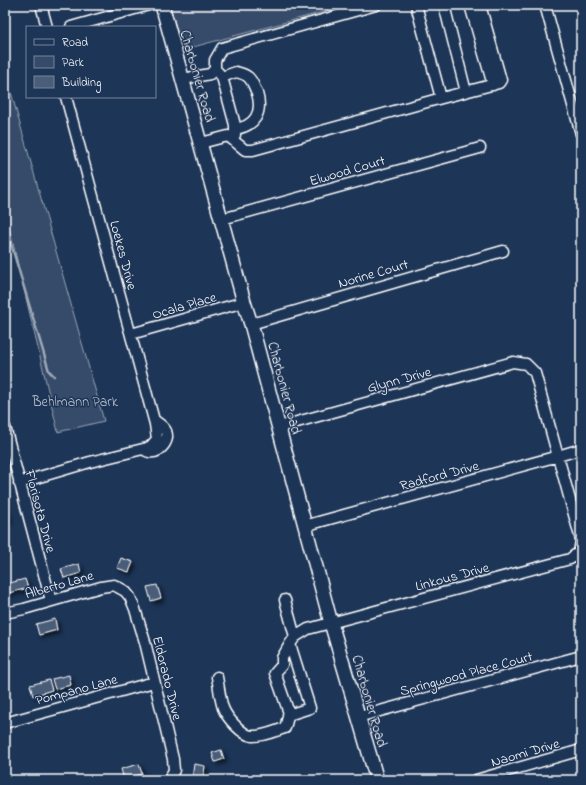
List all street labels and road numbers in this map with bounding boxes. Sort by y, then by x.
street label: Charbonier Road [173,28,220,125]
street label: Elwood Court [307,151,388,192]
street label: Loekes Drive [103,218,142,293]
street label: Norine Court [336,254,411,294]
street label: Ocala Place [150,287,220,326]
street label: Charbonier Road [261,340,306,437]
street label: Glynn Drive [365,362,435,400]
street label: Radford Drive [398,456,482,497]
street label: Florisota Drive [18,467,61,556]
street label: Linkous Drive [413,557,492,597]
street label: Alberto Lane [23,565,97,605]
street label: Eldorado Drive [146,634,187,723]
street label: Springwood Place Court [398,647,536,703]
street label: Charbonier Road [345,653,392,750]
street label: Pompano Lane [33,669,120,711]
street label: Naomi Drive [489,733,563,773]

